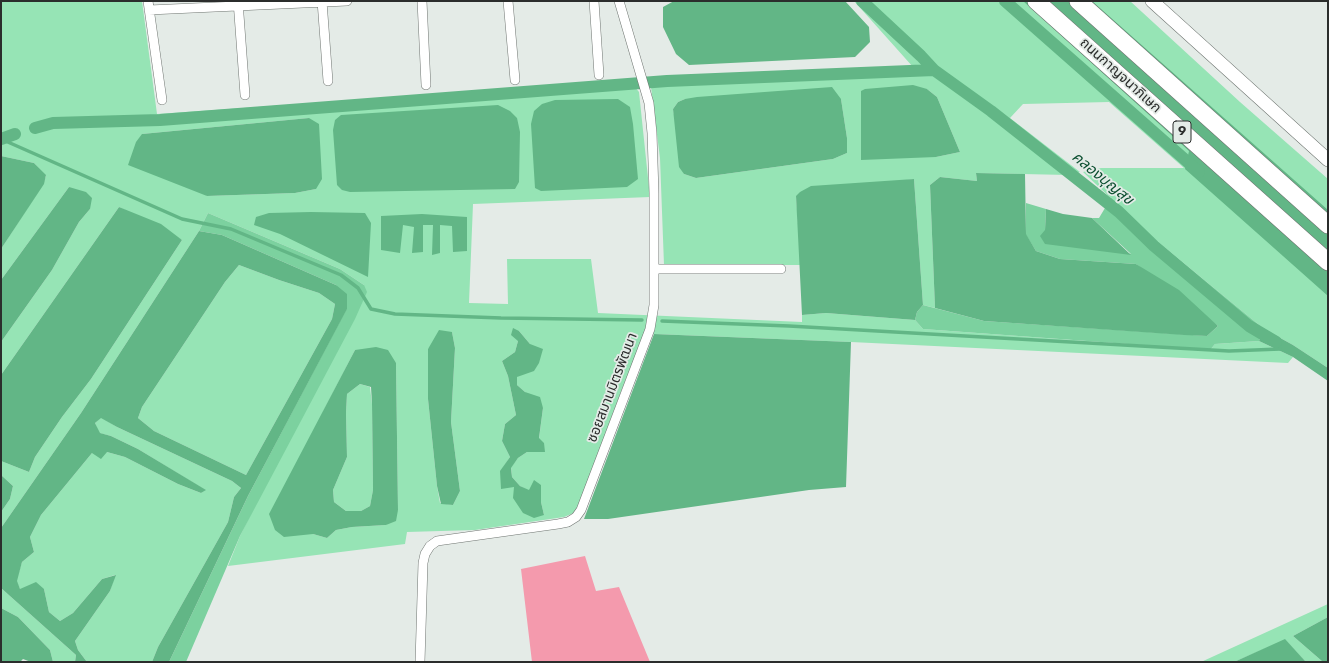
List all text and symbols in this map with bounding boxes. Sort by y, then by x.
street label: ถนนกาญจนาภิเษก [1076,35,1164,117]
road number: 9 [1173,121,1191,143]
water label: คลองบุญสุข [1068,149,1136,209]
street label: ซอยสมานมิตรพัฒนา [584,331,642,445]

